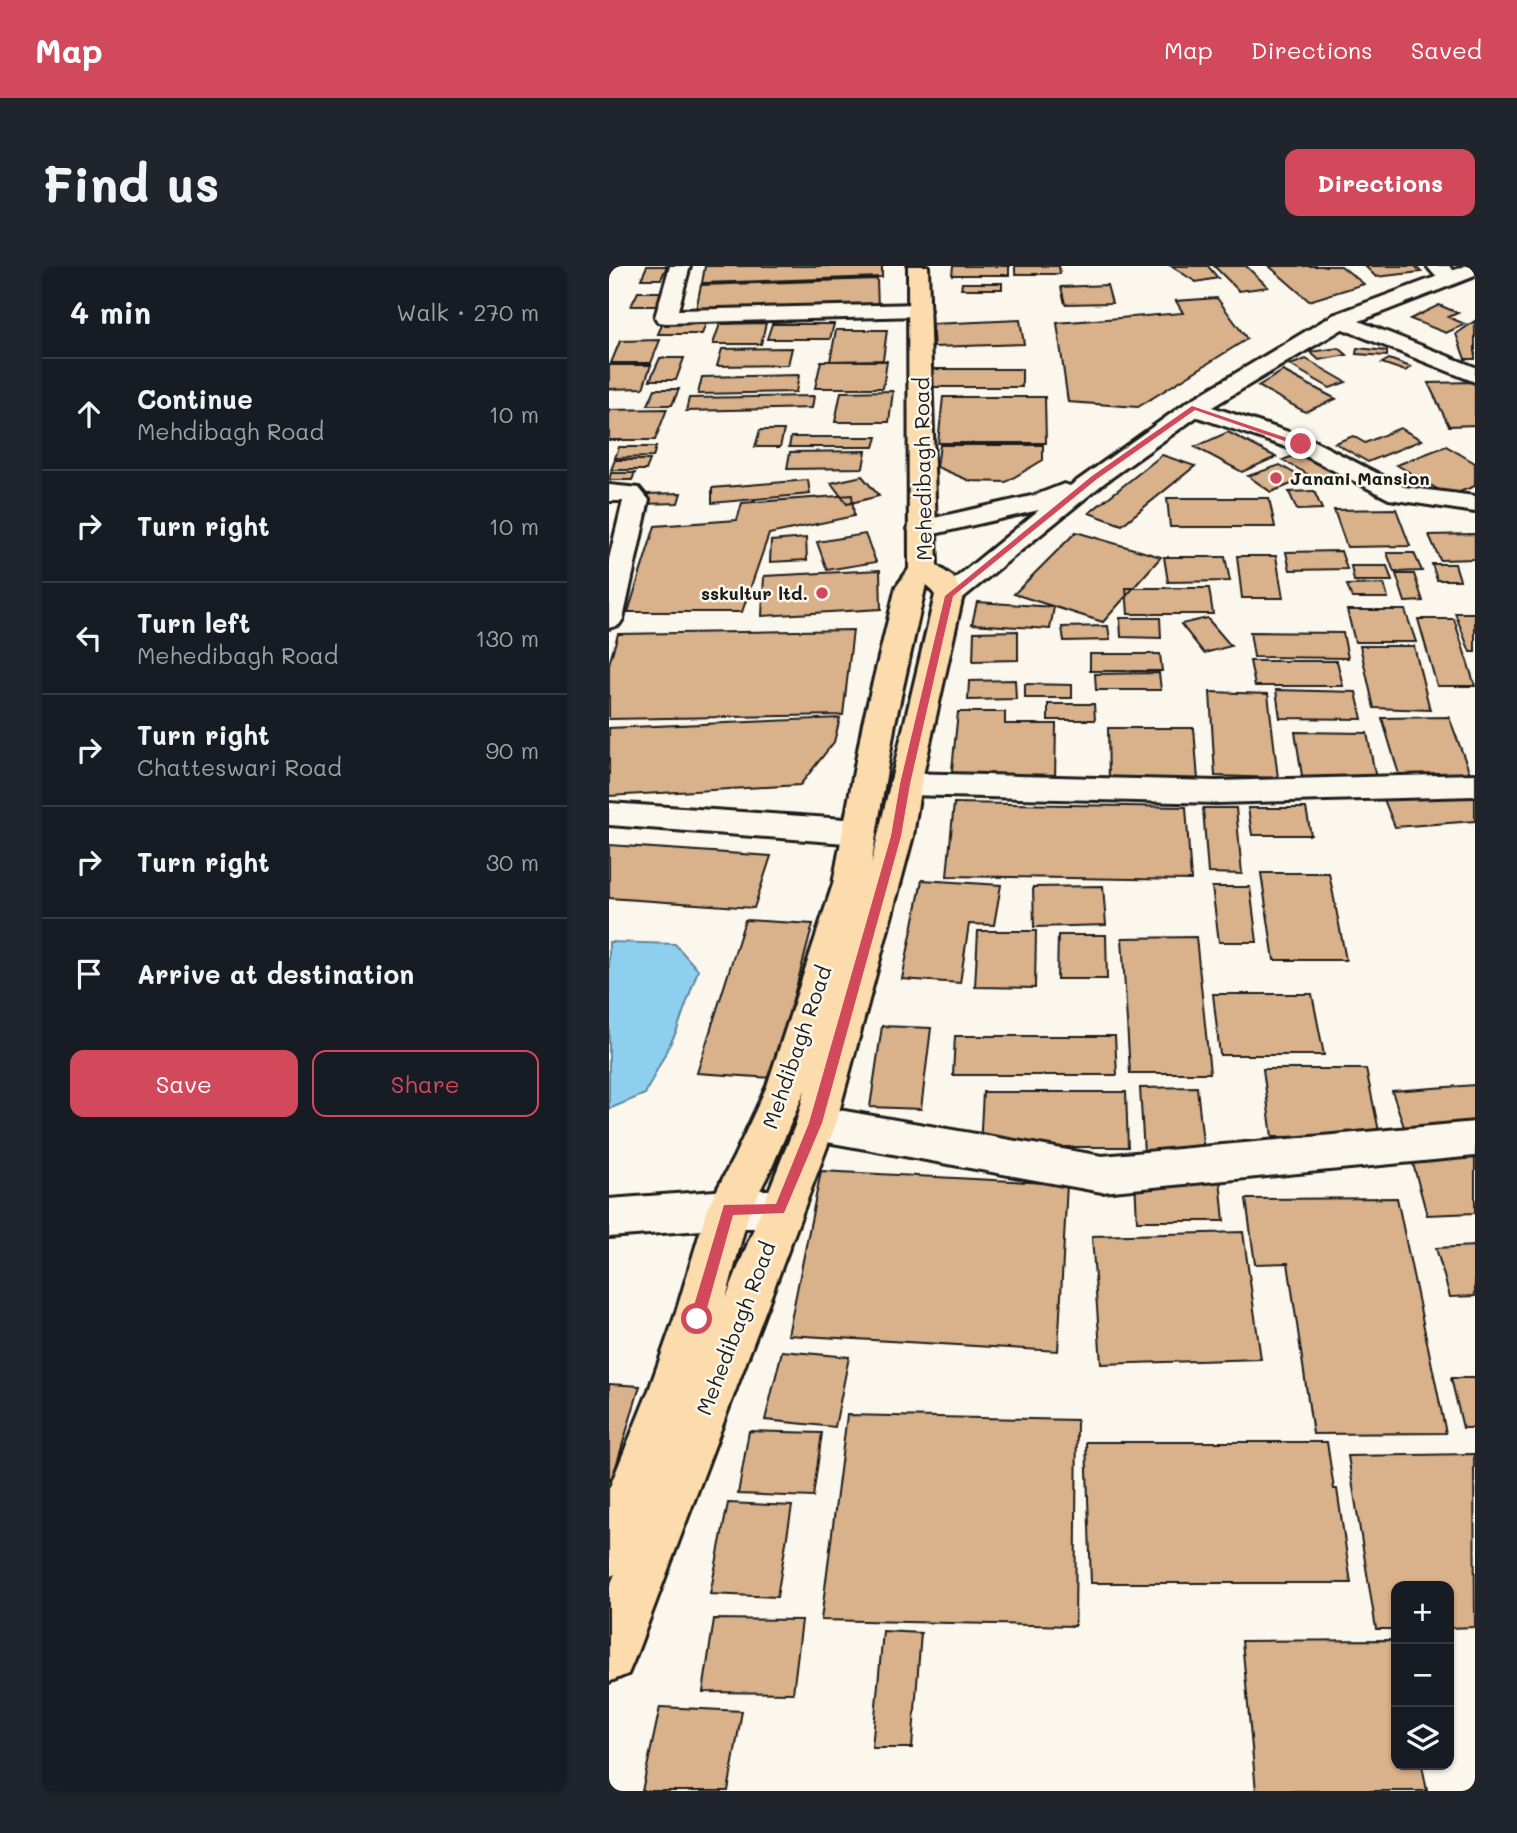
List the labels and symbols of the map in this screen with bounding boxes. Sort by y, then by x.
street label: Mehedibagh Road [907,377,937,561]
route end [1285,428,1316,459]
place label: Janani Mansion [1290,466,1430,490]
marker: Janani Mansion [1268,470,1284,486]
place label: sskultur ltd. [701,581,808,605]
marker: sskultur ltd. [814,585,830,601]
street label: Mehdibagh Road [755,962,837,1132]
street label: Mehedibagh Road [689,1237,781,1419]
route start [681,1303,712,1334]

